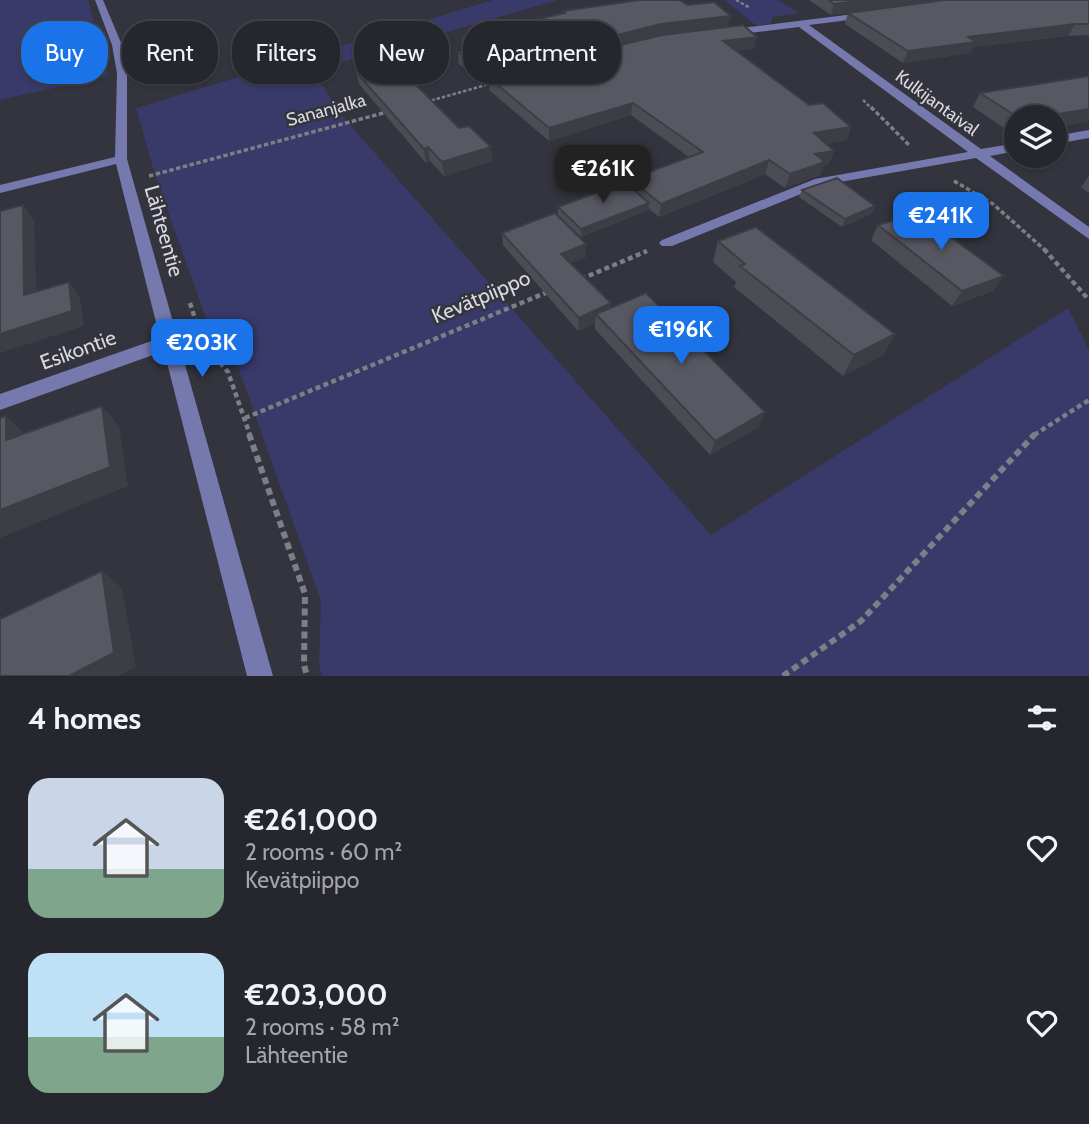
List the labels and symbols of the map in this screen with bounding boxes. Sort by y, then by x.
street label: Kulkijantaival [891,65,984,141]
street label: Sananjalka [284,89,368,131]
pin: €261K [554,146,652,205]
street label: Lähteentie [139,182,190,280]
pin: €241K [892,192,990,252]
street label: Kevätpiippo [428,265,534,328]
pin: €196K [632,306,730,366]
pin: €203K [153,320,251,379]
street label: Esikontie [36,324,119,375]

